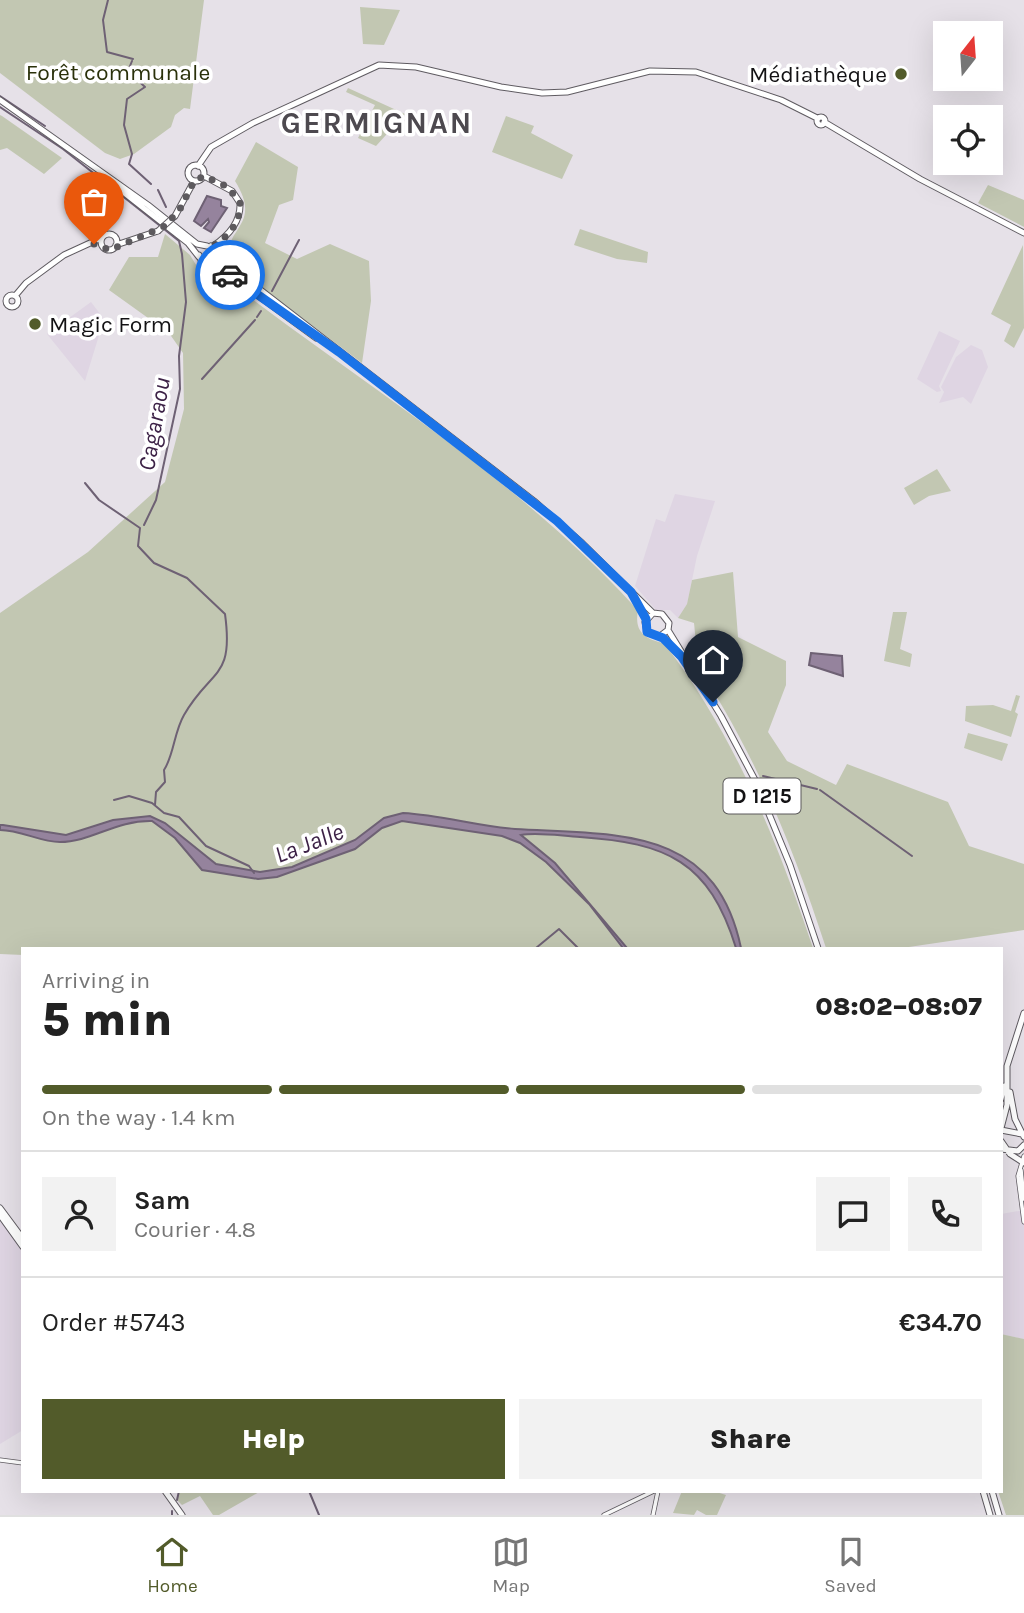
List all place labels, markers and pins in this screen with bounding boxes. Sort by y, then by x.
place label: Médiathèque [749,61,887,88]
marker: Médiathèque [893,66,909,82]
pin [64,172,124,244]
place label: Magic Form [49,311,172,338]
marker: Magic Form [27,316,43,332]
pin [683,630,743,702]

